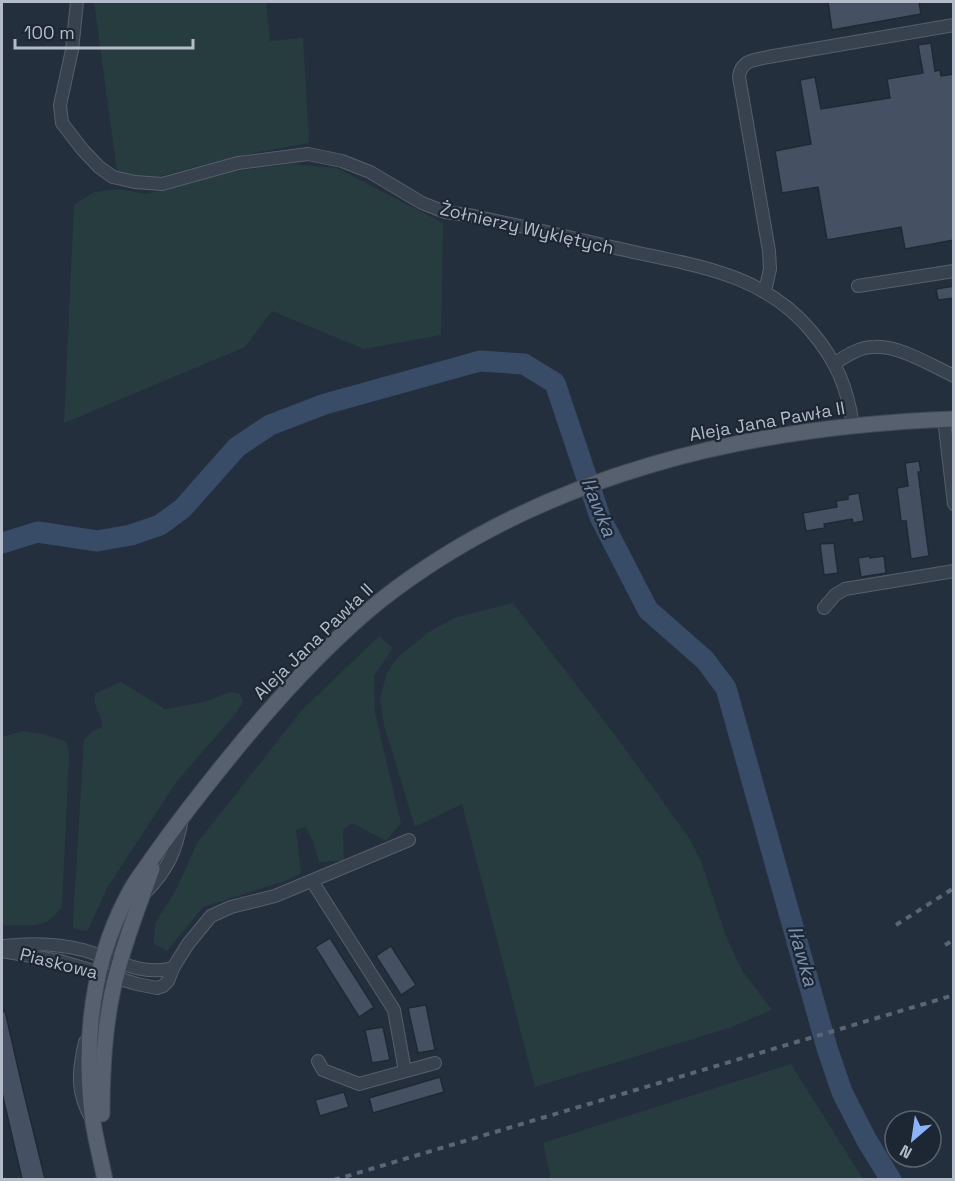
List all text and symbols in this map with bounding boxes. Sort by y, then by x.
scale bar [15,12,194,50]
text: 100 m [24,21,75,44]
street label: Żołnierzy Wyklętych [438,197,616,259]
street label: Aleja Jana Pawła II [687,396,847,446]
water label: Iławka [575,474,623,541]
street label: Aleja Jana Pawła II [248,578,378,704]
water label: Iławka [782,923,824,990]
street label: Piaskowa [18,942,100,984]
north arrow [883,1109,943,1169]
text: N [896,1140,916,1163]

